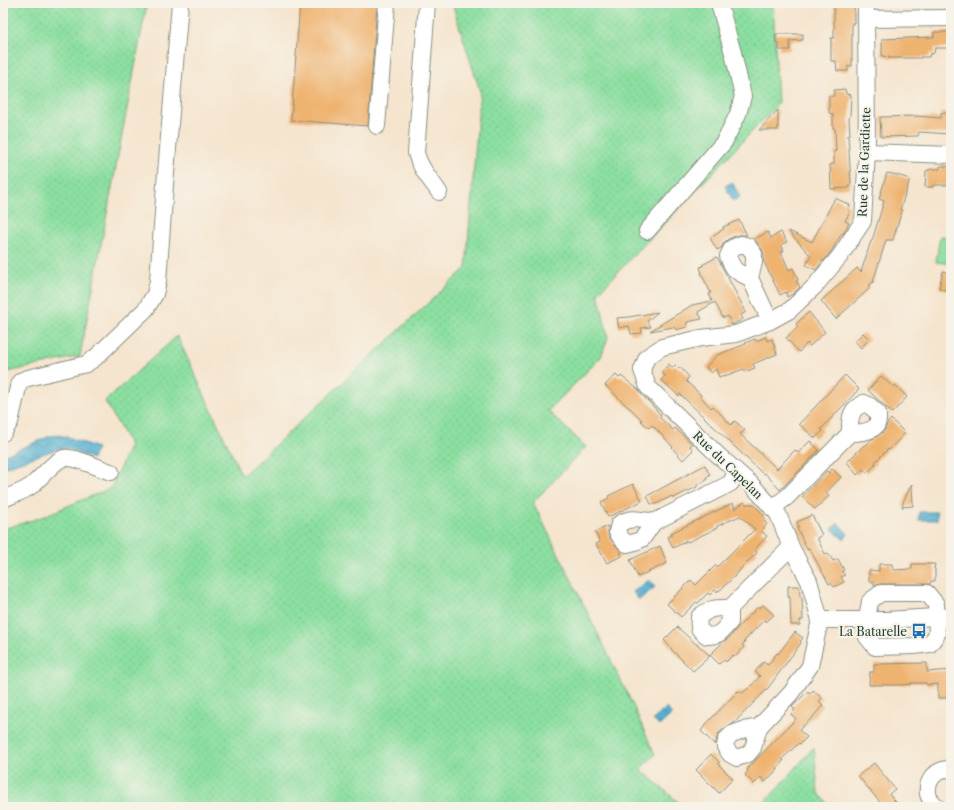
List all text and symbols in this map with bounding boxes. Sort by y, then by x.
street label: Rue de la Gardiette [855,106,873,217]
street label: Rue du Capelan [690,428,766,502]
bus stop icon: La Batarelle [910,622,928,640]
place label: La Batarelle [839,624,907,639]

